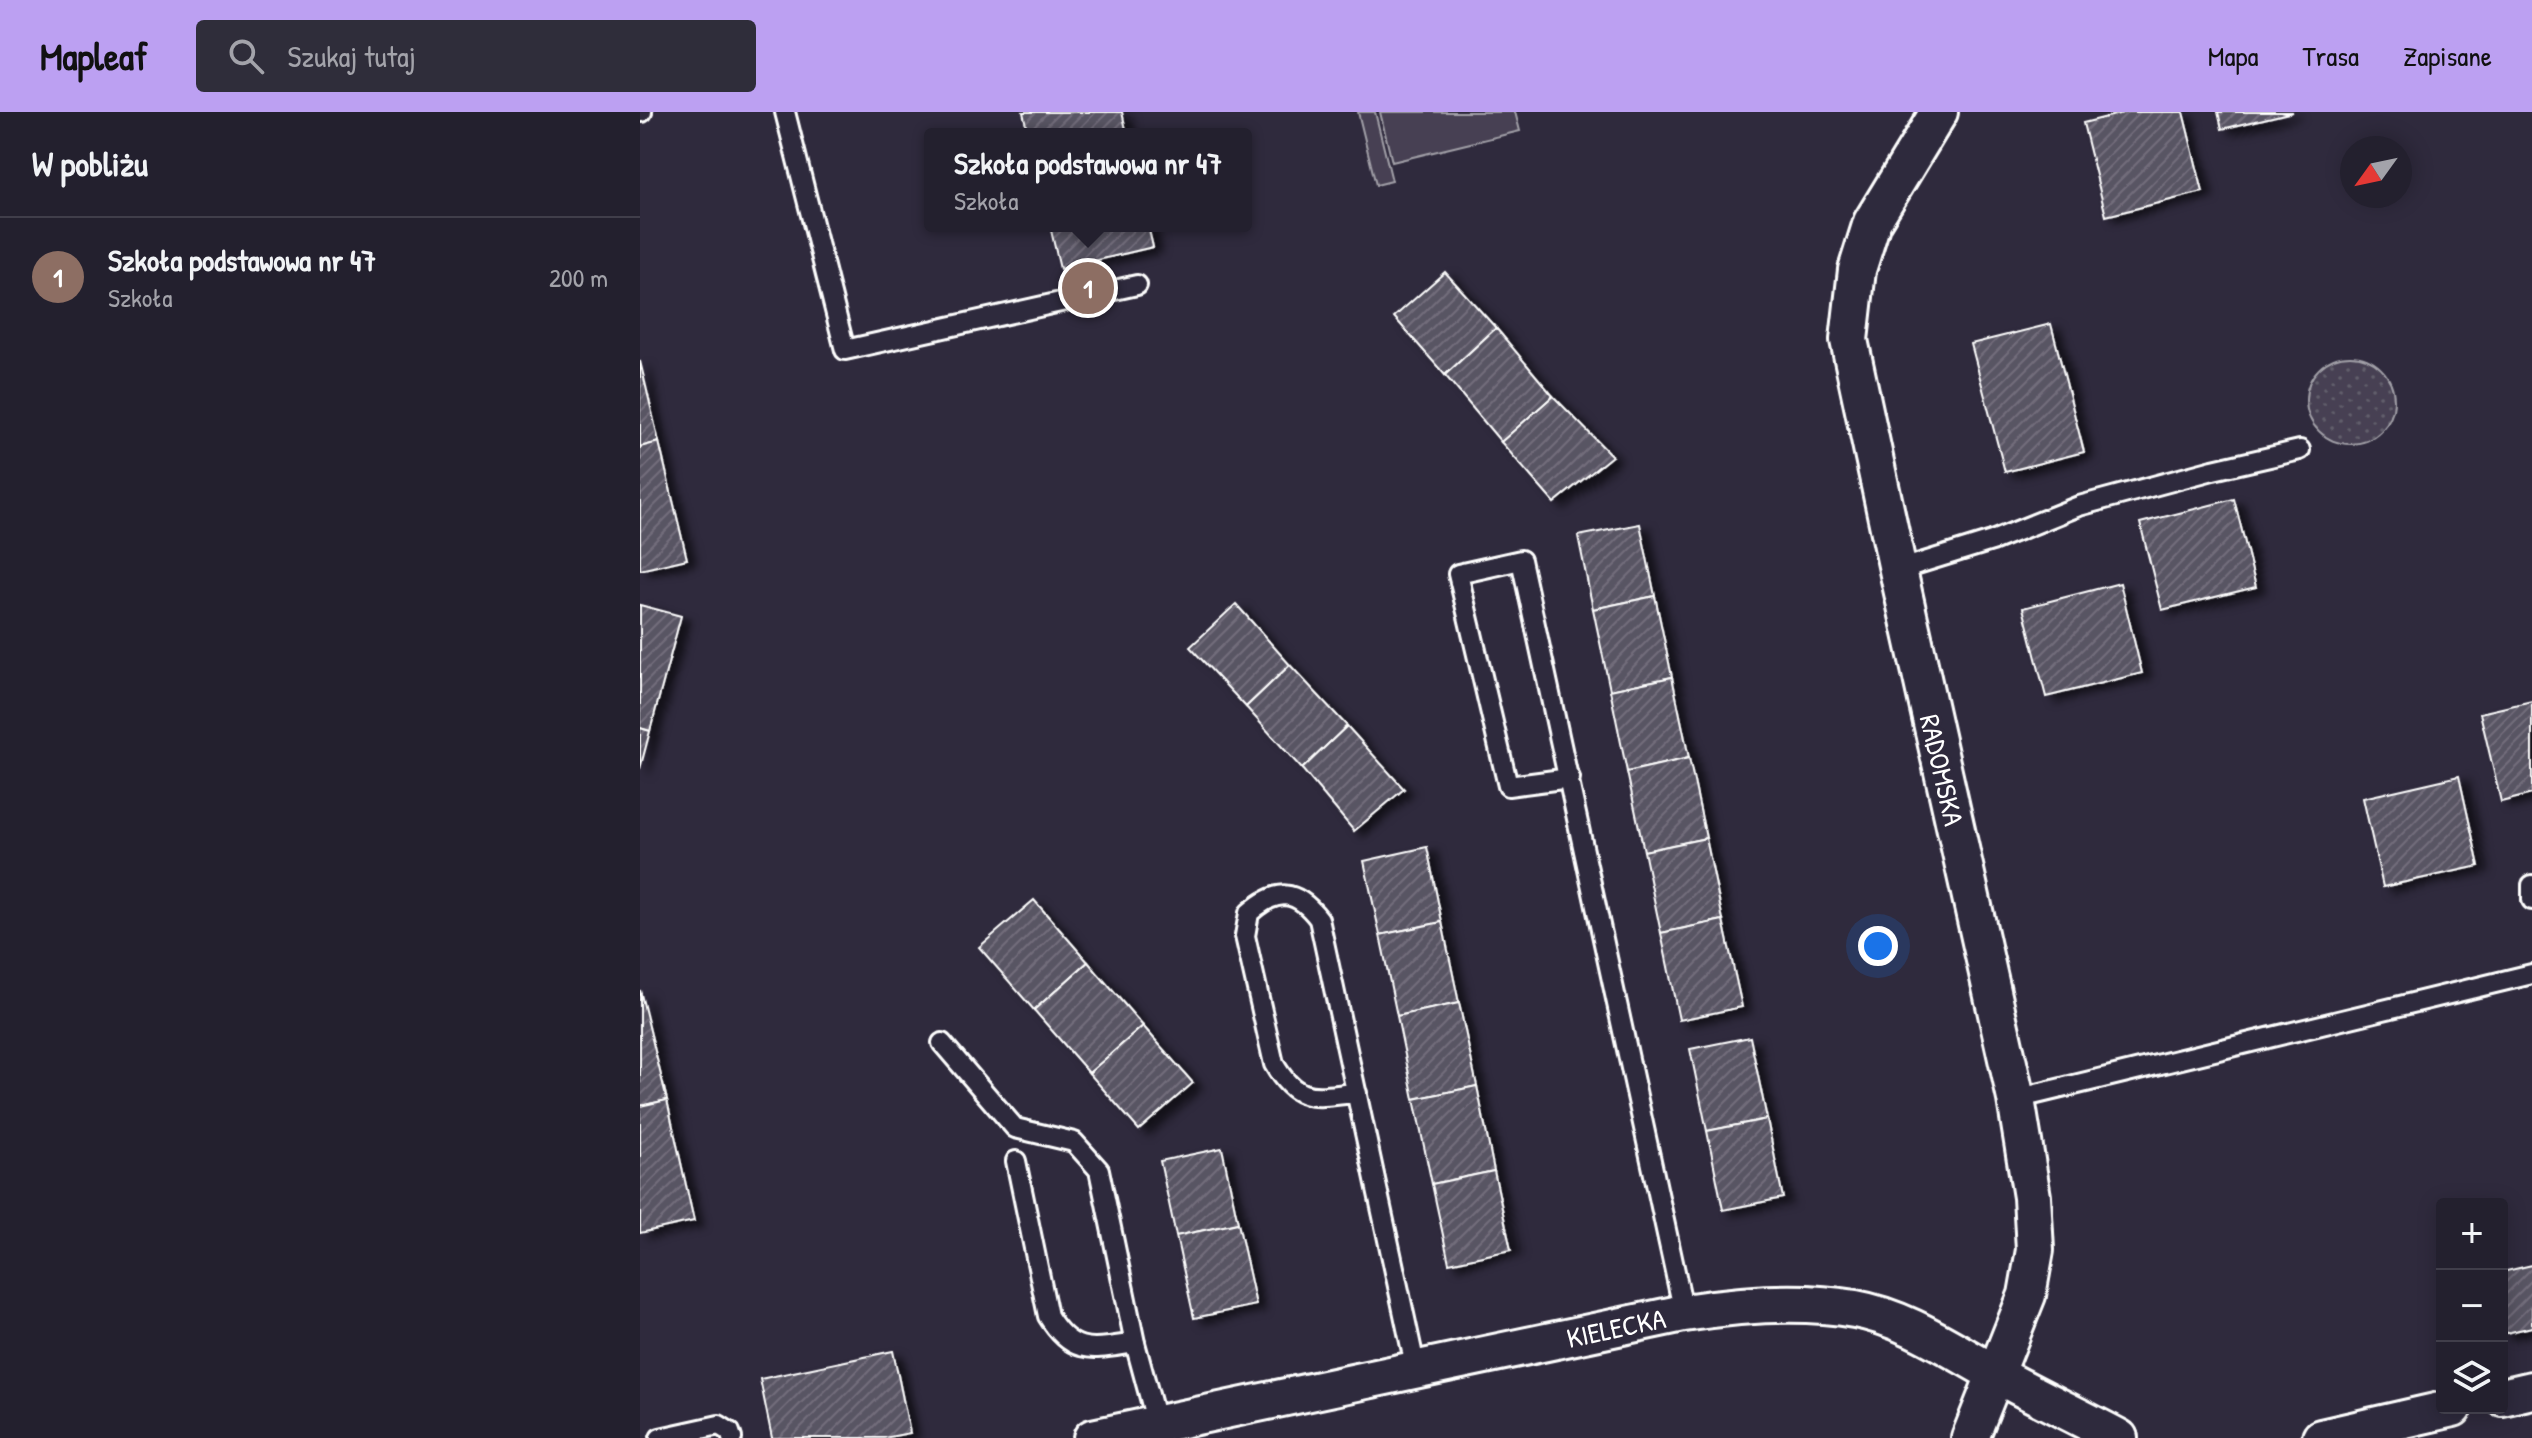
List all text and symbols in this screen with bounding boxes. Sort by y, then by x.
search box [196,20,756,92]
text: Mapleaf [40,30,148,82]
icon: search [224,34,268,78]
text: Szukaj tutaj [288,36,416,76]
text: Mapa [2208,37,2258,75]
text: Trasa [2302,37,2359,75]
text: Zapisane [2403,37,2492,75]
popup [924,128,1252,232]
north arrow [2340,136,2412,208]
text: W pobliżu [32,141,148,187]
text: Szkoła podstawowa nr 47 [954,143,1222,183]
text: Szkoła [954,183,1018,218]
text: Szkoła podstawowa nr 47 [108,240,376,280]
pin: 1 [1062,258,1114,318]
text: 1 [53,260,63,295]
text: 200 m [549,260,608,295]
text: Szkoła [108,280,172,315]
street label: RADOMSKA [1911,711,1973,830]
your location [1858,926,1898,966]
map controls [2436,1198,2508,1414]
button: + [2436,1198,2508,1270]
button: − [2436,1270,2508,1342]
street label: KIELECKA [1563,1299,1669,1357]
button: layers [2436,1342,2508,1414]

